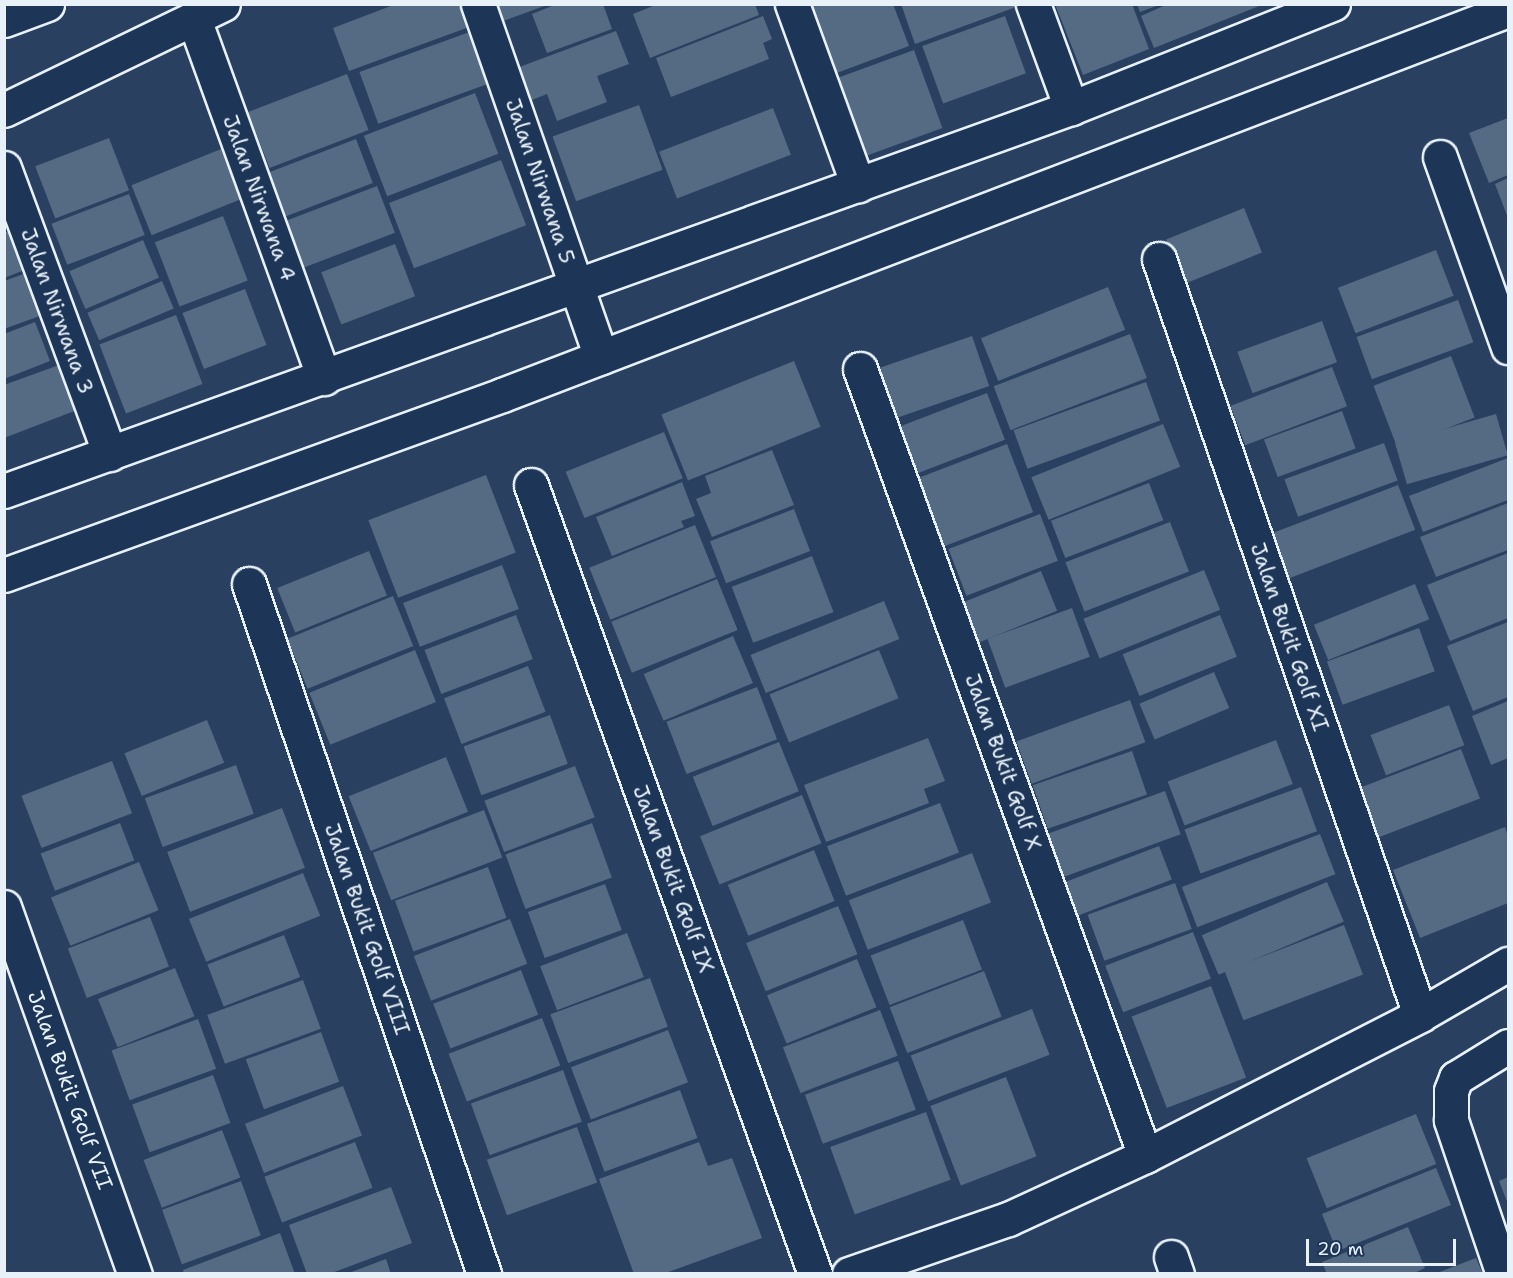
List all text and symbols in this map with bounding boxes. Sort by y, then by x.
street label: Jalan Nirwana 5 [500,95,580,267]
street label: Jalan Nirwana 4 [217,112,301,284]
street label: Jalan Nirwana 3 [15,225,99,397]
street label: Jalan Bukit Golf XI [1245,539,1333,735]
street label: Jalan Bukit Golf X [959,670,1047,854]
street label: Jalan Bukit Golf IX [627,782,719,976]
street label: Jalan Bukit Golf VIII [319,820,415,1038]
street label: Jalan Bukit Golf VII [22,987,118,1193]
scale bar [1309,1227,1459,1265]
text: 20 m [1317,1237,1363,1261]

